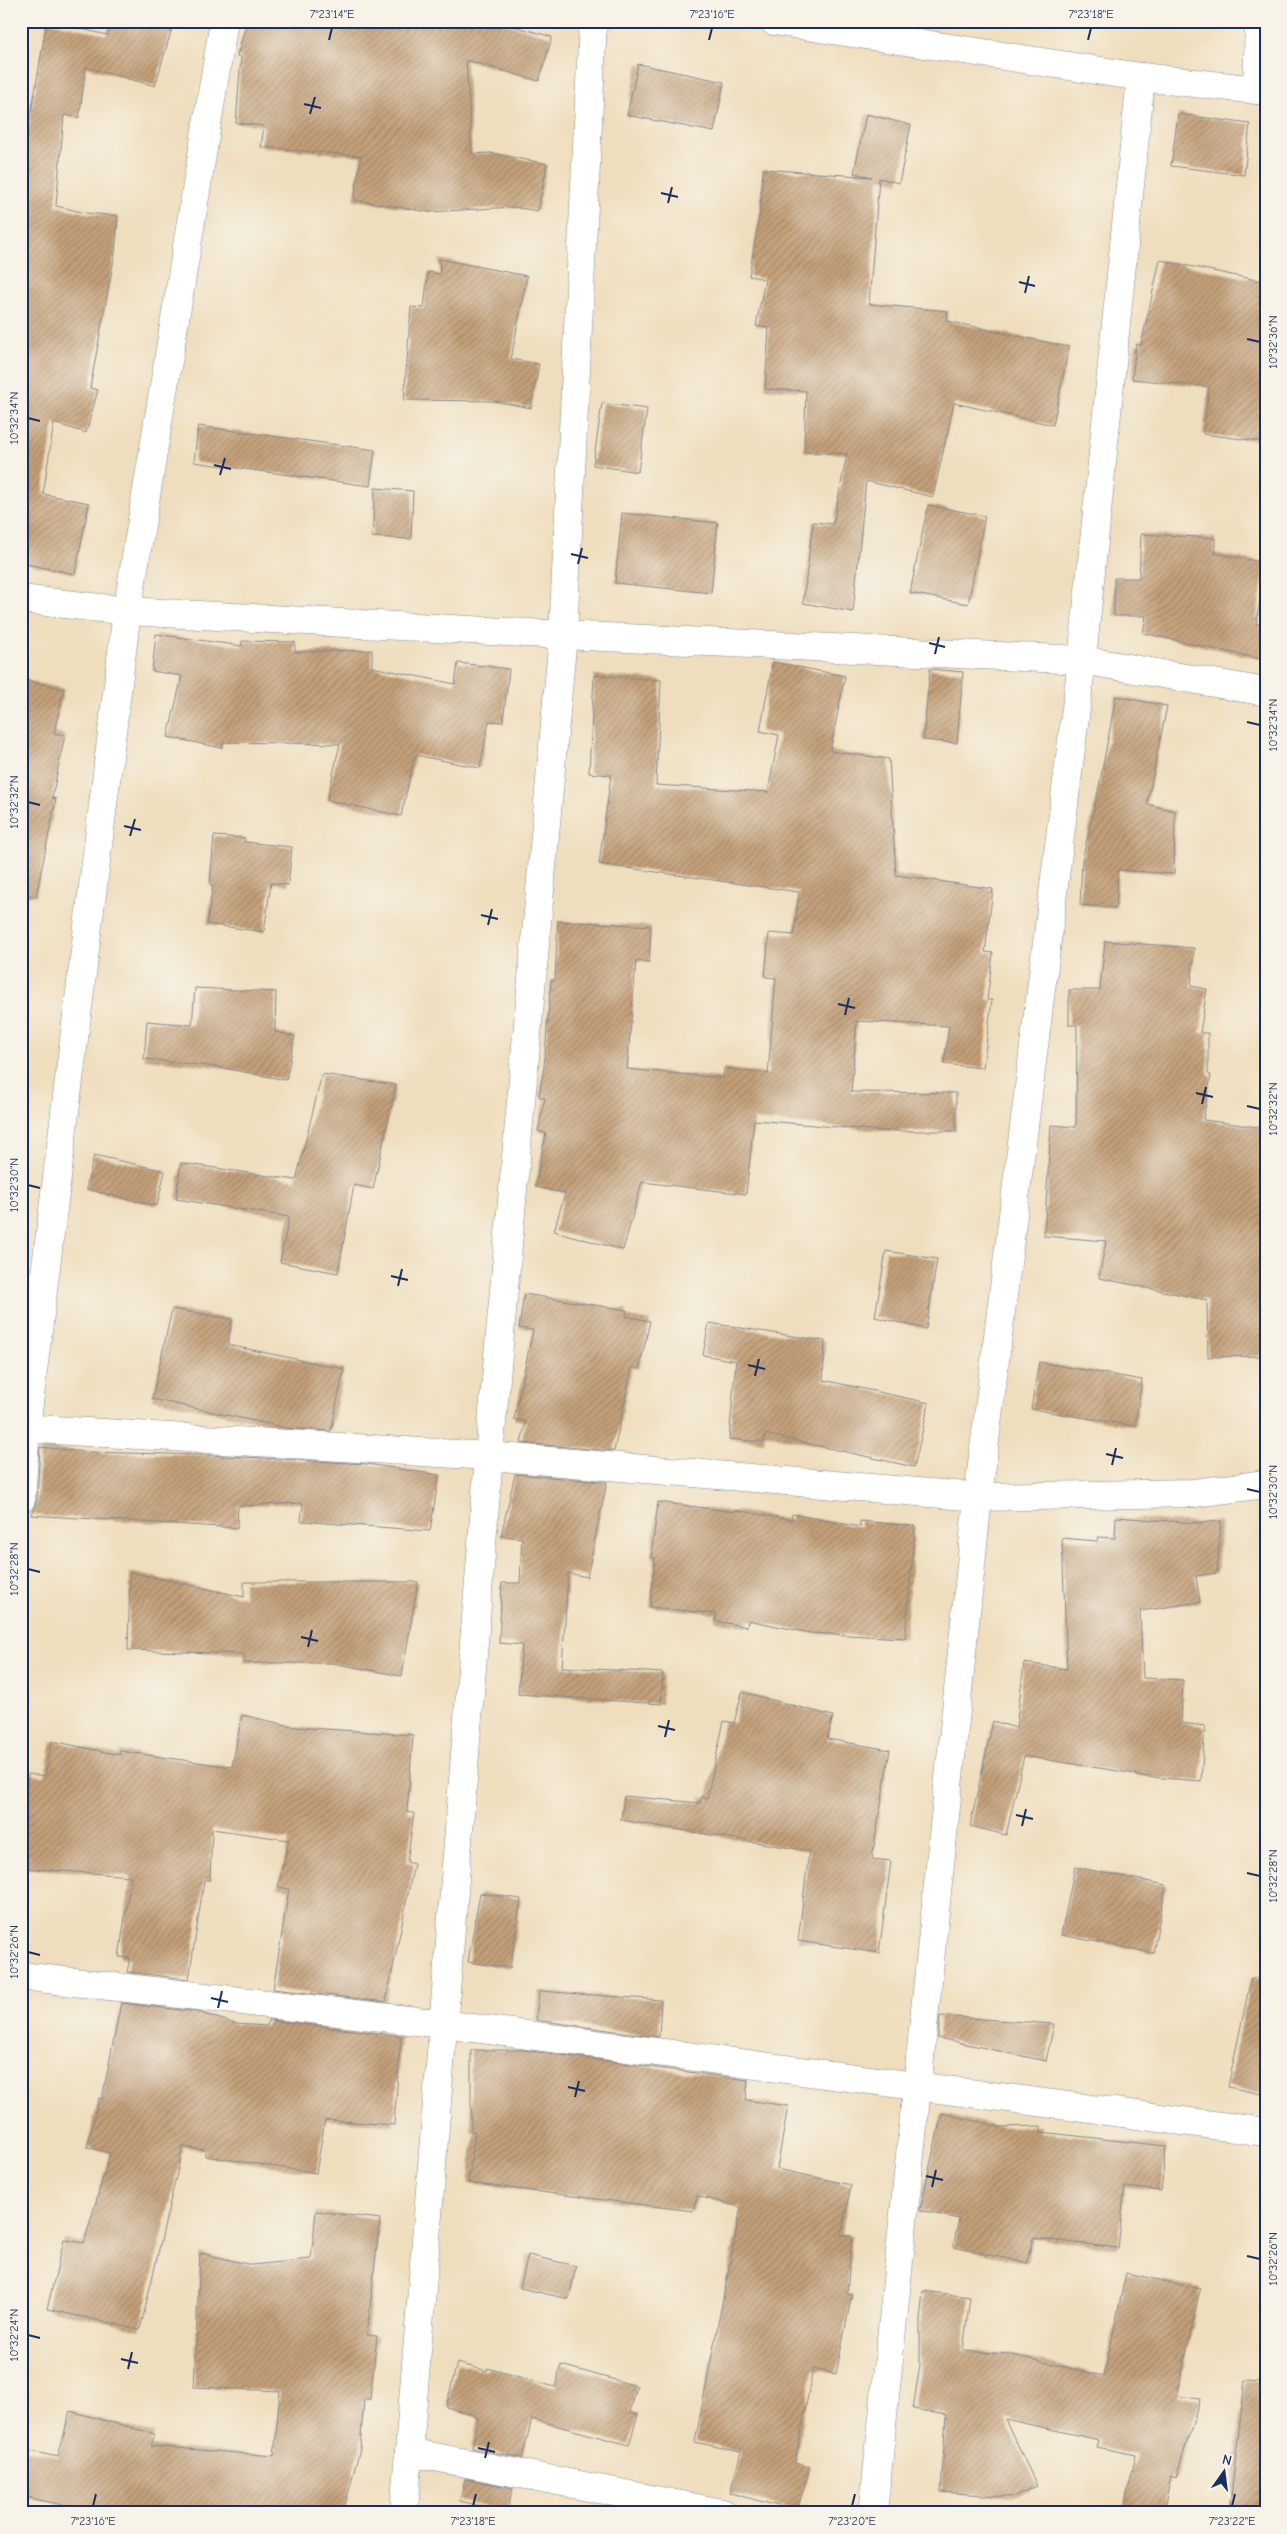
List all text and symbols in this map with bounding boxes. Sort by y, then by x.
text: 7°23'14"E [310,7,354,21]
text: 7°23'16"E [689,7,735,21]
text: 7°23'18"E [1069,7,1113,21]
text: 10°32'36"N [1266,315,1280,369]
text: 10°32'34"N [7,392,21,444]
text: 10°32'34"N [1266,699,1280,751]
text: 10°32'32"N [7,775,21,829]
text: 10°32'32"N [1266,1082,1280,1136]
text: 10°32'30"N [7,1158,21,1212]
text: 10°32'30"N [1266,1465,1280,1519]
text: 10°32'28"N [7,1542,21,1596]
text: 10°32'28"N [1266,1849,1280,1903]
text: 10°32'26"N [7,1925,21,1979]
text: 10°32'26"N [1266,2232,1280,2286]
text: 10°32'24"N [7,2309,21,2361]
north arrow [1200,2446,1250,2496]
text: N [1221,2451,1234,2469]
text: 7°23'16"E [70,2514,116,2528]
text: 7°23'18"E [451,2514,495,2528]
text: 7°23'20"E [828,2514,876,2528]
text: 7°23'22"E [1209,2514,1255,2528]

